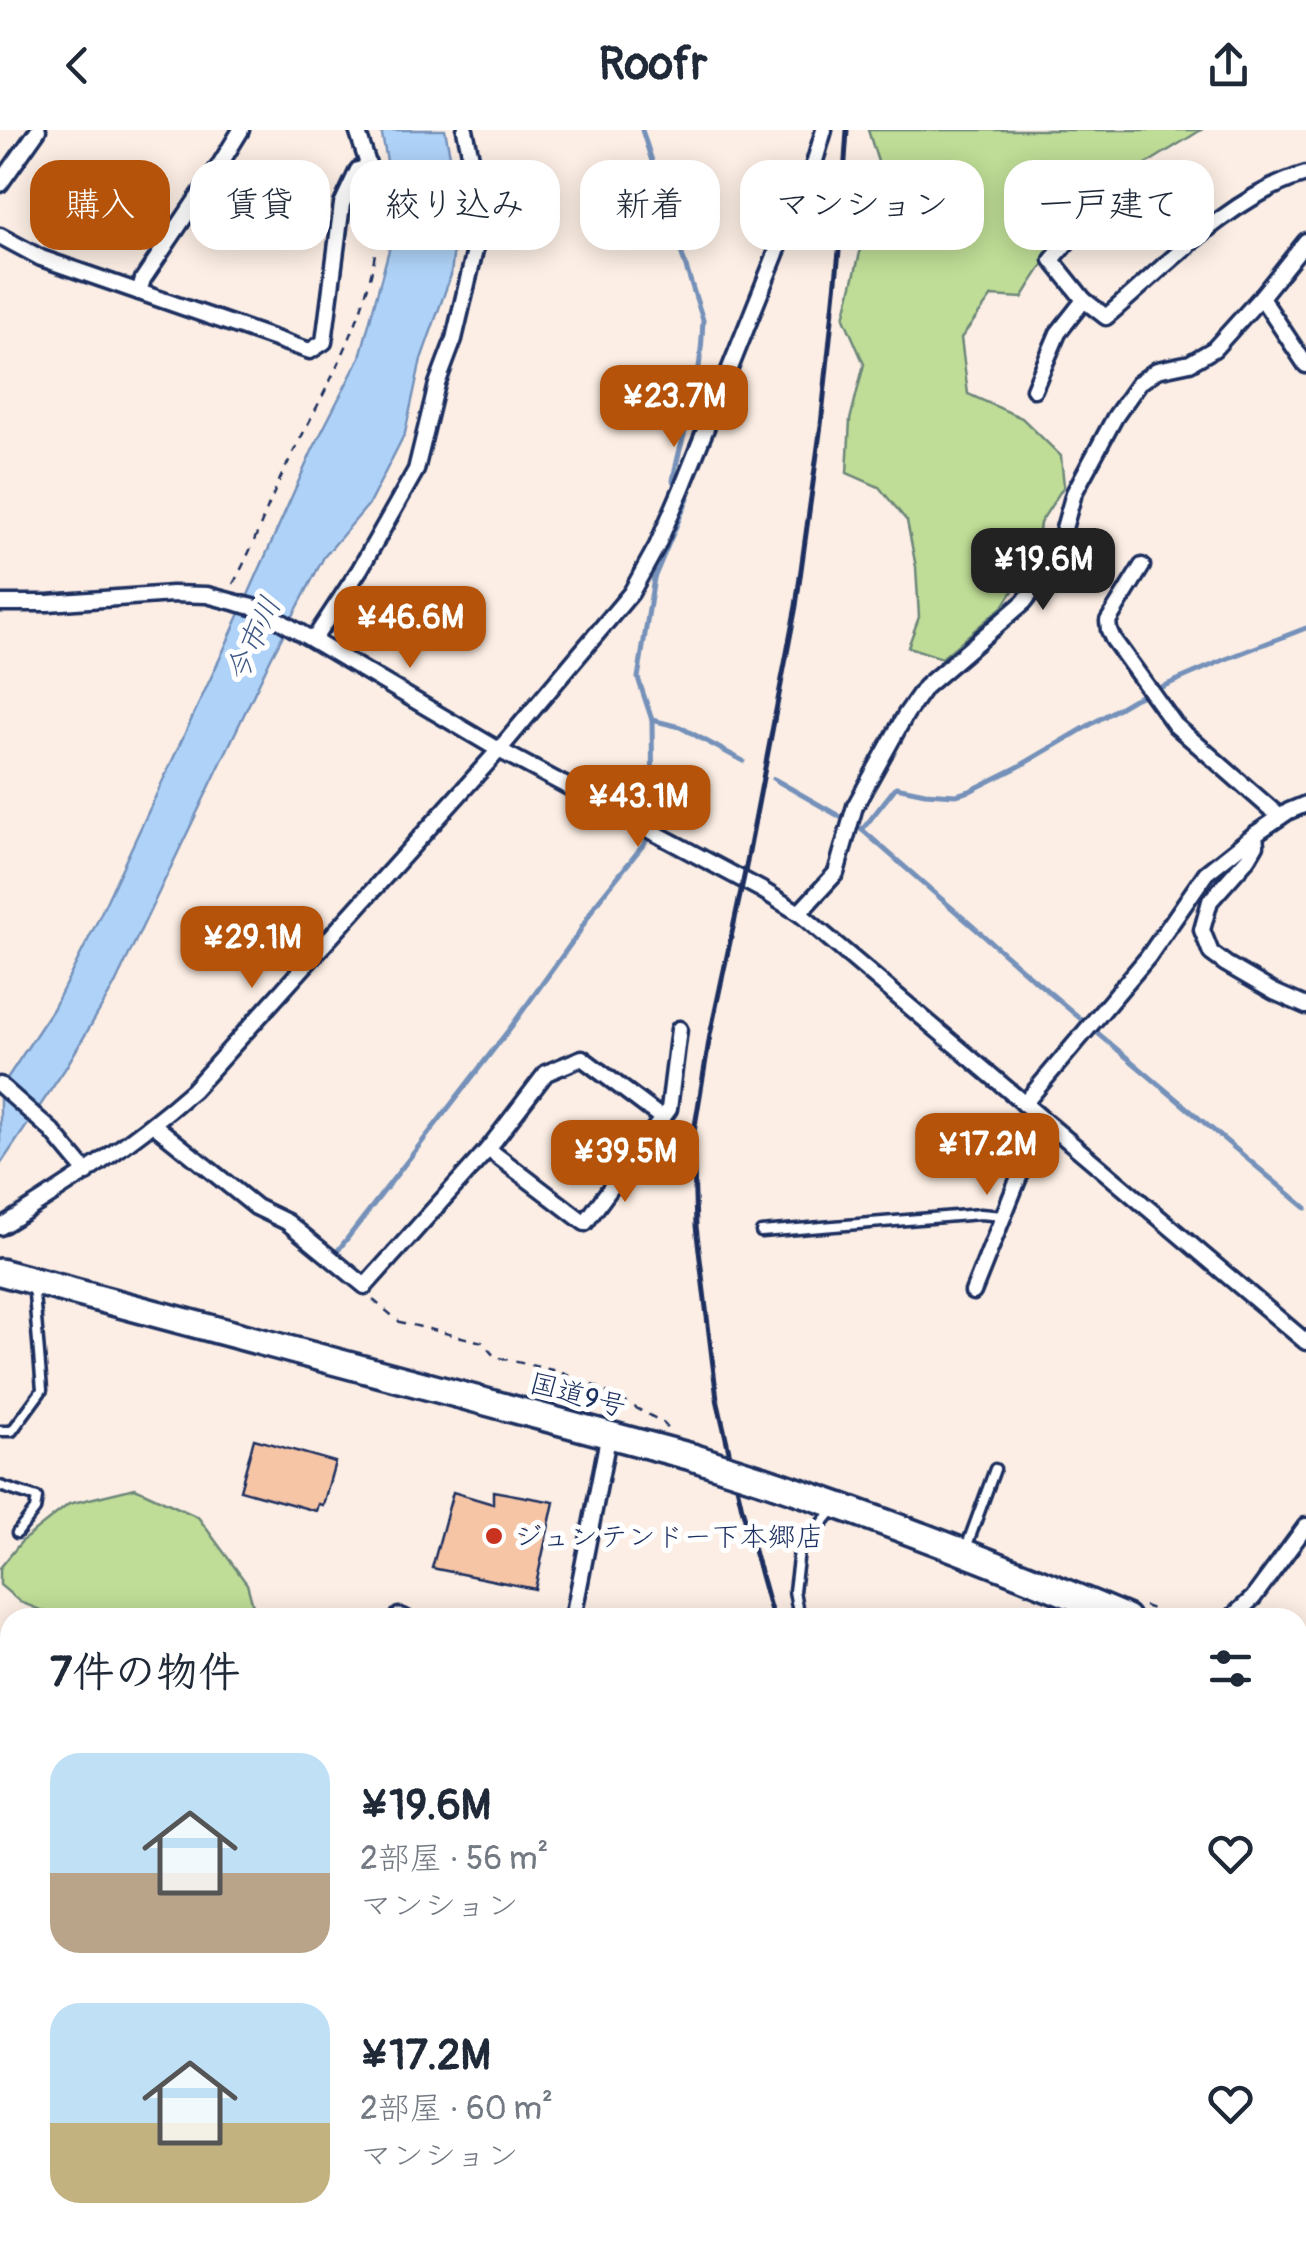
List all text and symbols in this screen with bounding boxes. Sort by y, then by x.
text: Roofr [599,37,707,93]
icon: back [50,38,105,93]
icon: share [1201,38,1256,93]
chip: 購入 [30,160,170,250]
chip: 賃貸 [190,160,330,250]
chip: 絞り込み [350,160,560,250]
chip: 新着 [580,160,720,250]
chip: マンション [740,160,984,250]
chip: 一戸建て [1004,160,1214,250]
pin: ¥23.7M [593,365,755,450]
text: ¥23.7M [622,377,726,417]
pin: ¥19.6M [962,528,1124,613]
text: ¥19.6M [993,540,1093,580]
pin: ¥46.6M [329,586,491,671]
water label: 今市川 [218,591,289,688]
text: ¥46.6M [356,598,464,638]
pin: ¥43.1M [557,765,719,850]
text: ¥43.1M [587,777,689,817]
pin: ¥29.1M [171,906,333,991]
text: ¥29.1M [202,918,302,958]
pin: ¥17.2M [906,1113,1068,1198]
pin: ¥39.5M [544,1120,706,1205]
text: ¥17.2M [937,1125,1037,1165]
text: ¥39.5M [573,1132,677,1172]
street label: 国道9号 [526,1366,630,1425]
place label: ジュンテンドー下本郷店 [514,1520,824,1555]
marker: ジュンテンドー下本郷店 [483,1525,505,1547]
icon: filters [1203,1641,1258,1696]
text: 7件の物件 [50,1647,240,1699]
text: ¥19.6M [360,1780,491,1832]
icon: home [130,1793,250,1913]
icon: heart [1203,1826,1258,1881]
text: 2部屋 · 56 m² [360,1839,548,1879]
text: マンション [360,1886,519,1926]
text: ¥17.2M [360,2030,491,2082]
icon: home [130,2043,250,2163]
icon: heart [1203,2076,1258,2131]
text: 2部屋 · 60 m² [360,2089,553,2129]
text: マンション [360,2136,519,2176]

